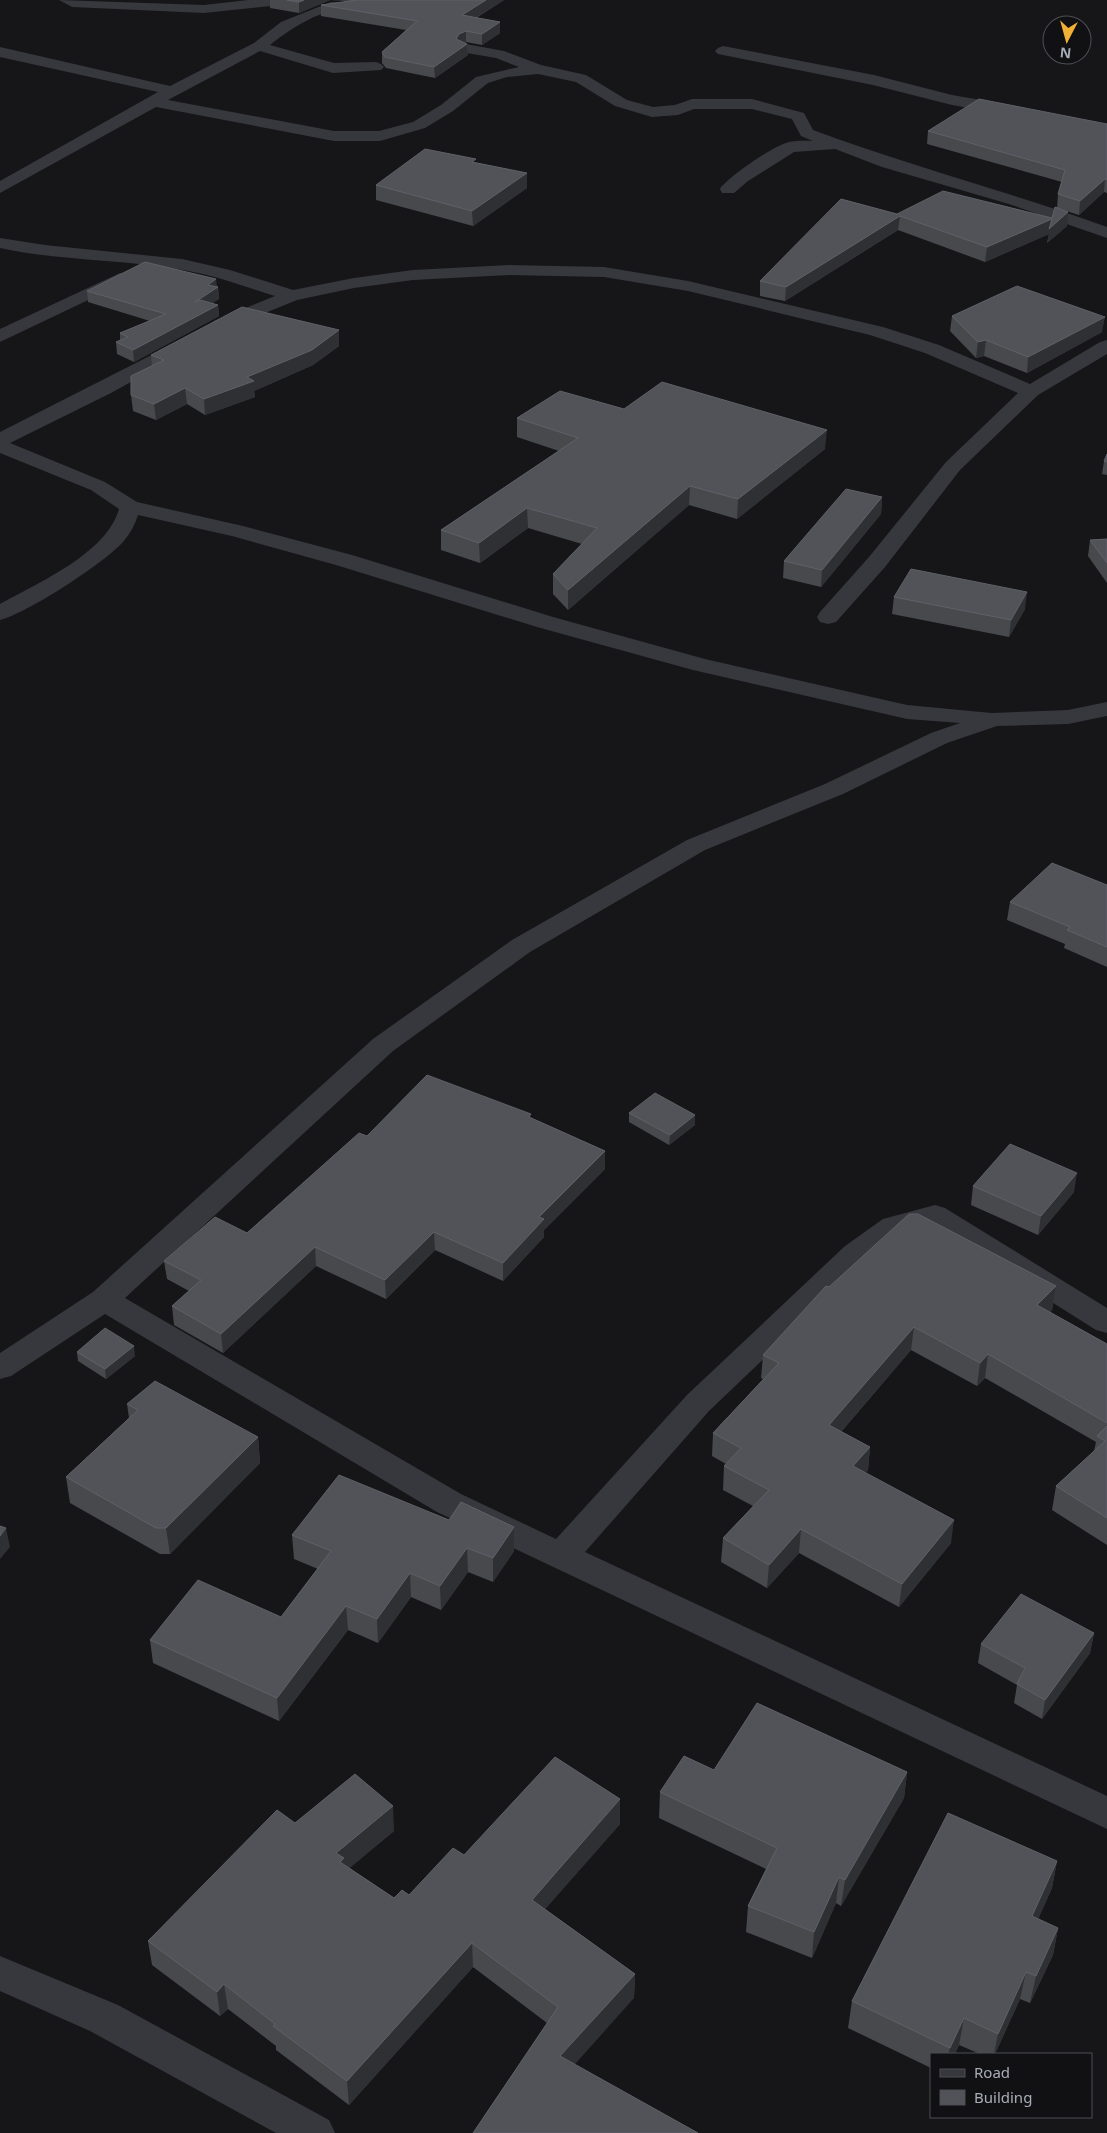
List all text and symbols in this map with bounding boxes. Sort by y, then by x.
north arrow [1042,15,1092,65]
text: N [1059,43,1072,63]
legend [930,2053,1092,2118]
text: Road [974,2062,1010,2082]
text: Building [974,2087,1032,2107]

